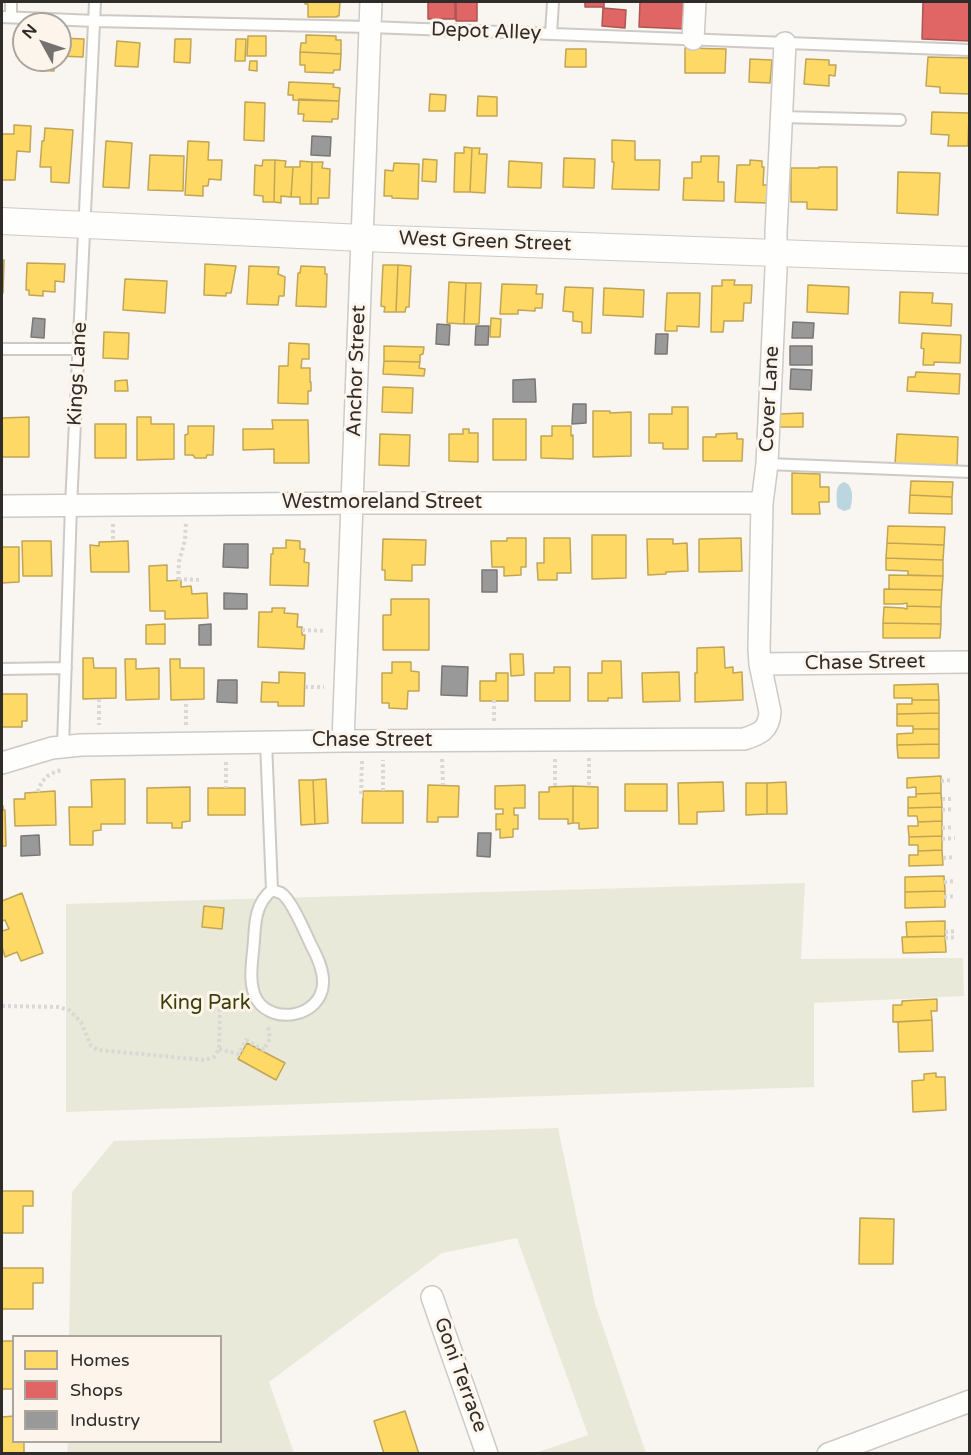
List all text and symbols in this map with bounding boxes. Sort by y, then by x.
north arrow [12,12,72,72]
street label: Depot Alley [431,18,541,46]
text: N [18,20,42,43]
street label: West Green Street [398,227,572,257]
street label: Anchor Street [343,305,371,437]
street label: Kings Lane [63,321,93,427]
street label: Cover Lane [755,345,785,453]
street label: Westmoreland Street [282,491,482,515]
street label: Chase Street [804,650,926,676]
street label: Chase Street [312,729,432,753]
park label: King Park [159,992,251,1016]
street label: Goni Terrace [428,1314,492,1436]
legend [12,1335,222,1443]
text: Homes [70,1349,130,1371]
text: Shops [70,1379,123,1401]
text: Industry [70,1409,140,1431]

